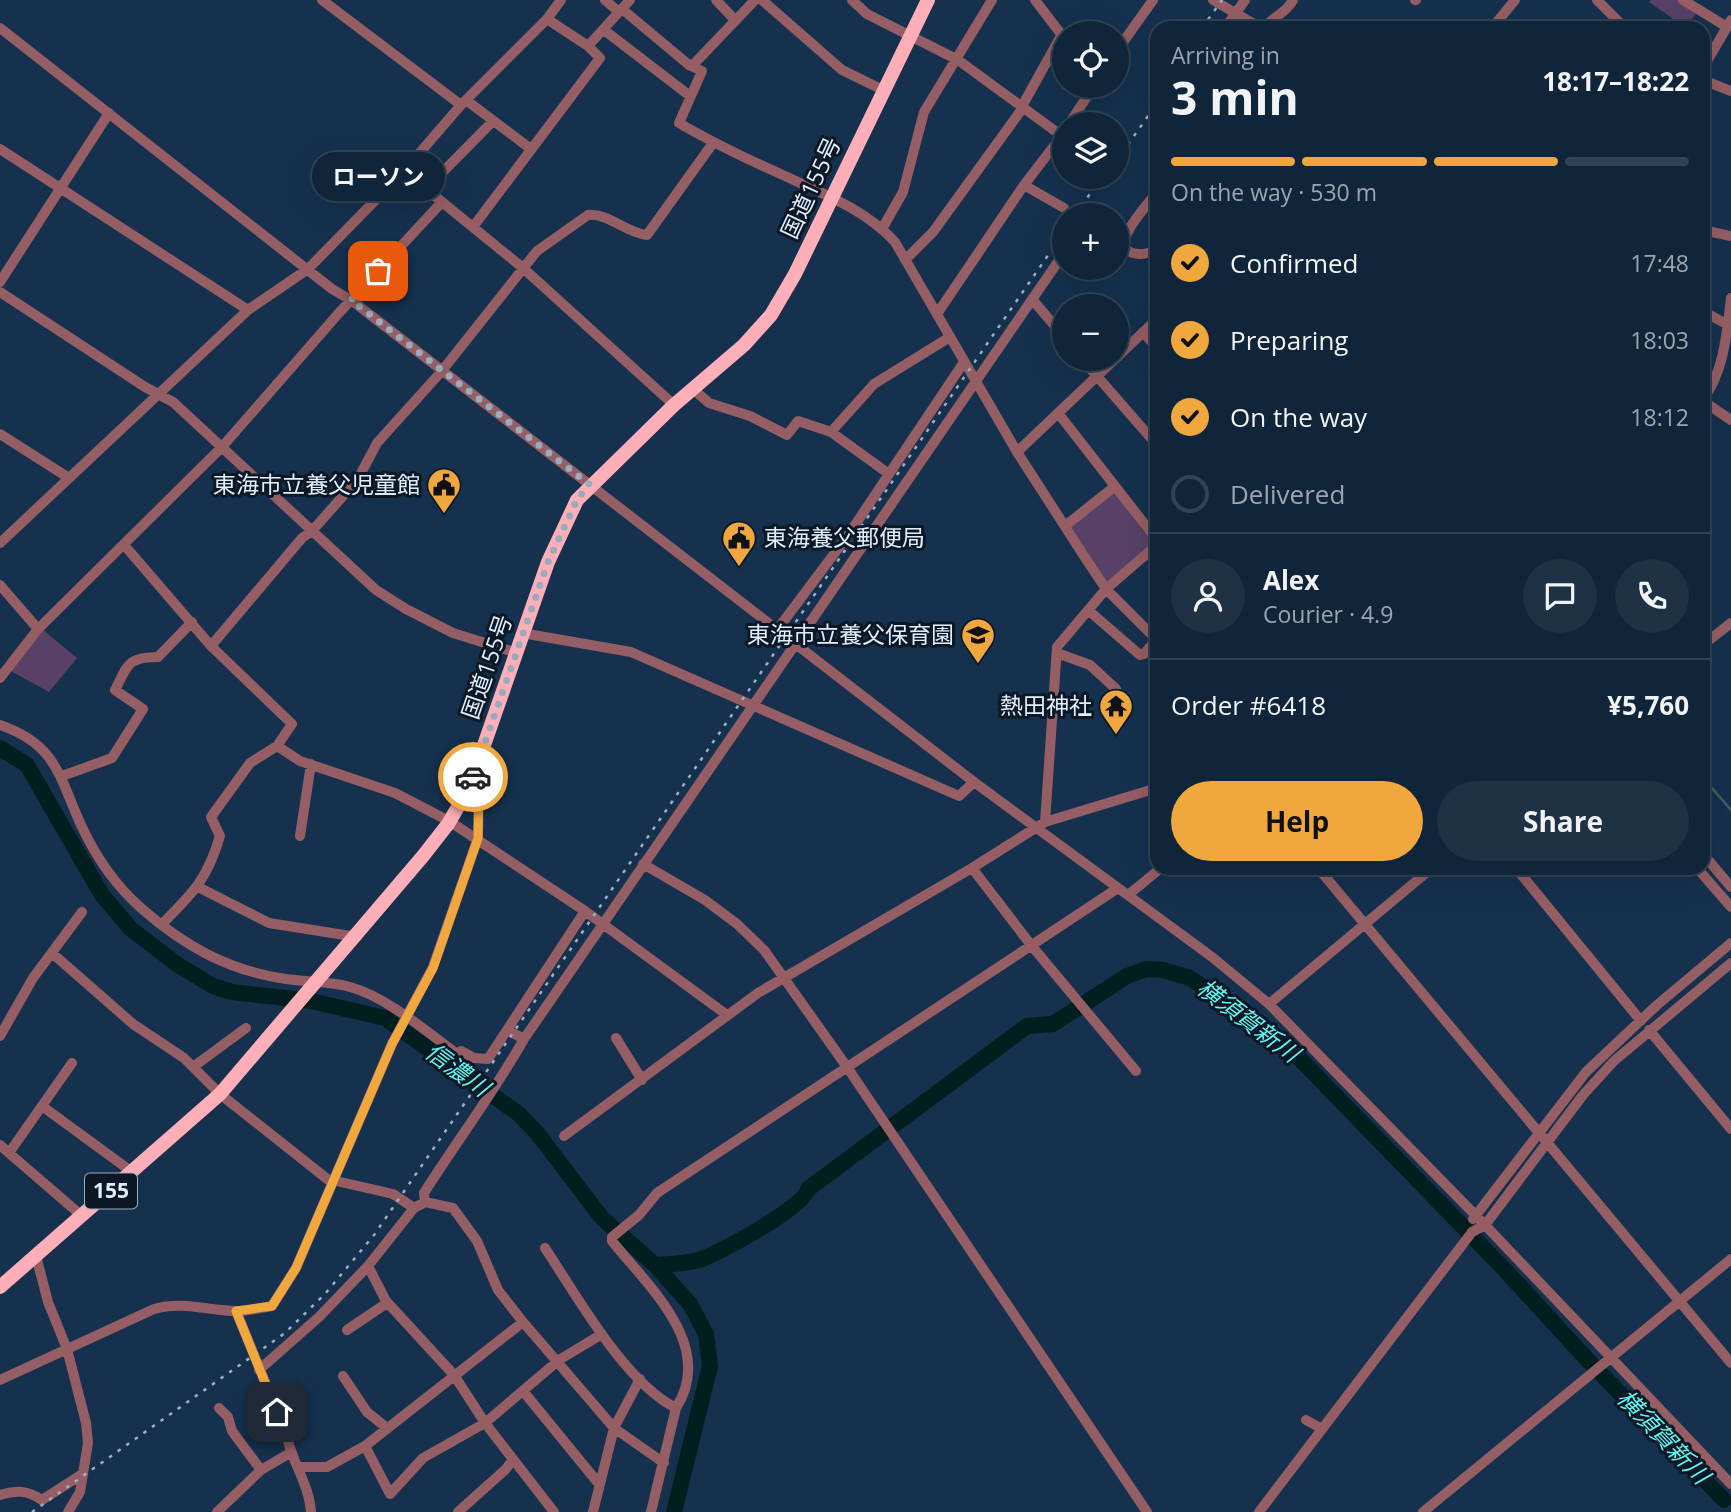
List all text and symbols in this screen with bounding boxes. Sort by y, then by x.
map controls [1052,21,1129,371]
button: locate [1052,21,1129,98]
text: Arriving in [1171,39,1280,71]
text: 18:17–18:22 [1542,63,1689,99]
text: 3 min [1171,66,1299,128]
button: layers [1052,112,1129,189]
street label: 国道155号 [773,132,848,243]
callout: ローソン [312,152,444,201]
text: ローソン [333,160,425,192]
text: On the way · 530 m [1171,176,1377,208]
button: + [1052,203,1129,280]
pin [348,241,408,301]
icon: check [1171,244,1209,282]
text: Confirmed [1230,245,1358,281]
text: 17:48 [1630,247,1689,279]
icon: bag [359,252,397,290]
button: − [1052,294,1129,371]
icon: check [1171,321,1209,359]
text: Preparing [1230,322,1348,358]
text: 18:03 [1630,324,1689,356]
icon: check [1171,398,1209,436]
text: On the way [1230,399,1367,435]
text: 18:12 [1630,401,1689,433]
public building icon: 東海市立養父児童館 [425,466,463,515]
place label: 東海市立養父児童館 [213,468,420,500]
text: Delivered [1230,476,1345,512]
public building icon: 東海養父郵便局 [720,519,758,568]
place label: 東海養父郵便局 [764,521,925,553]
button: person [1171,559,1245,633]
button: chat [1523,559,1597,633]
button: phone [1615,559,1689,633]
text: Alex [1263,562,1319,598]
text: Courier · 4.9 [1263,598,1393,630]
street label: 国道155号 [453,610,519,723]
school or university icon: 東海市立養父保育園 [959,616,997,665]
place label: 東海市立養父保育園 [747,618,954,650]
temple icon: 熱田神社 [1097,687,1135,736]
text: Order #6418 [1171,687,1326,723]
text: ¥5,760 [1607,687,1689,723]
place label: 熱田神社 [1000,689,1092,721]
courier [438,742,508,812]
icon: car [454,758,492,796]
button: Help [1171,781,1423,861]
button: Share [1437,781,1689,861]
water label: 横須賀新川 [1191,971,1309,1071]
water label: 信濃川 [419,1034,499,1105]
road number: 155 [85,1174,137,1208]
water label: 横須賀新川 [1611,1381,1720,1493]
pin [247,1382,307,1442]
icon: home [258,1393,296,1431]

